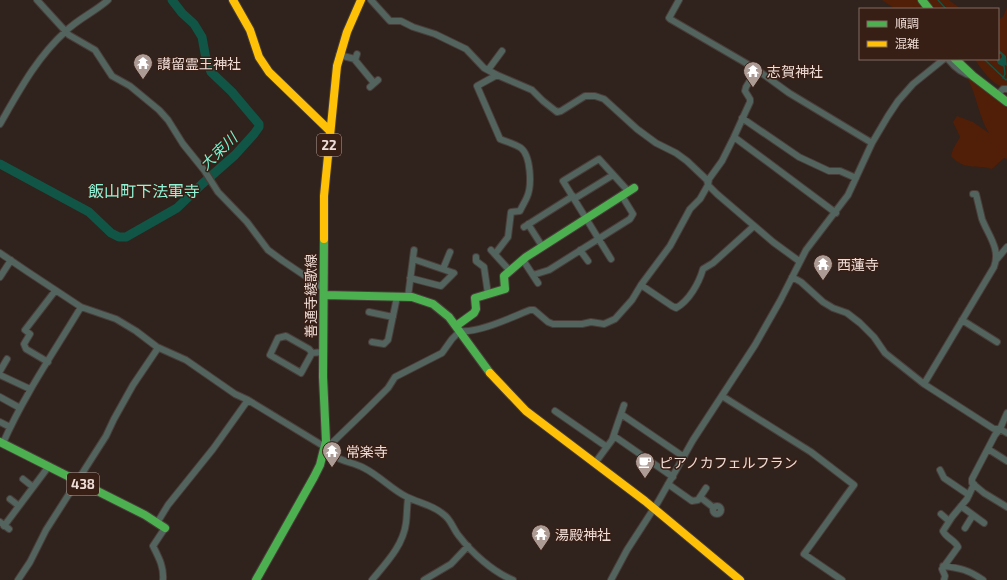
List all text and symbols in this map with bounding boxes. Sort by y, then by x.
legend [859,8,999,60]
text: 順調 [895,16,919,30]
text: 混雑 [895,36,919,50]
temple icon: 讃留霊王神社 [132,52,154,80]
place label: 讃留霊王神社 [157,55,241,72]
temple icon: 志賀神社 [742,60,764,88]
place label: 志賀神社 [767,63,823,80]
water label: 大束川 [196,128,242,173]
road number: 22 [317,134,341,156]
district label: 飯山町下法軍寺 [88,181,200,200]
temple icon: 西蓮寺 [812,253,834,281]
street label: 善通寺綾歌線 [302,254,319,338]
place label: 西蓮寺 [837,256,879,273]
temple icon: 常楽寺 [321,440,343,468]
place label: 常楽寺 [346,443,388,460]
cafe icon: ピアノカフェルフラン [634,451,656,479]
place label: ピアノカフェルフラン [659,454,798,471]
road number: 438 [67,473,99,495]
temple icon: 湯殿神社 [530,523,552,551]
place label: 湯殿神社 [555,526,611,543]

